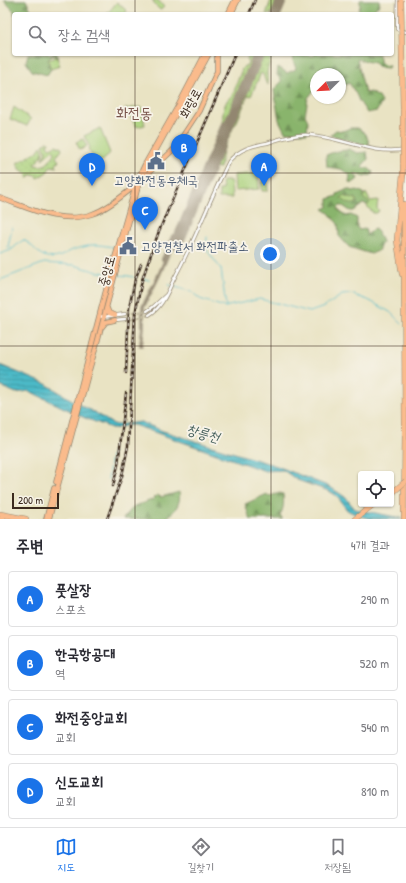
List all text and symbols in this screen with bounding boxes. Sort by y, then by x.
search box [12,12,394,56]
icon: search [26,23,48,45]
text: 장소 검색 [58,24,110,45]
north arrow [310,68,346,104]
street label: 화랑로 [175,85,205,121]
district label: 화전동 [116,102,152,123]
pin: B [171,134,197,167]
public building icon: 고양화전동우체국 [146,151,166,171]
pin: D [79,153,105,186]
pin: A [251,153,277,186]
place label: 고양화전동우체국 [114,171,198,189]
pin: C [132,197,158,230]
public building icon: 고양경찰서 화전파출소 [118,236,138,256]
place label: 고양경찰서 화전파출소 [141,237,249,255]
your location [260,244,280,264]
street label: 중앙로 [93,254,119,288]
water label: 창릉천 [184,419,224,447]
map controls [358,471,394,507]
button: locate [358,471,394,507]
scale bar [12,491,59,510]
text: 200 m [18,493,43,507]
text: 주변 [16,534,43,557]
text: 4개 결과 [351,536,390,554]
text: 풋살장 [55,579,91,600]
text: A [27,590,33,608]
text: 290 m [360,590,389,608]
text: 스포츠 [55,600,86,618]
text: 한국항공대 [55,643,115,664]
text: B [27,654,33,672]
text: 520 m [360,654,389,672]
text: 역 [55,664,65,682]
text: 화전중앙교회 [55,707,127,728]
text: C [26,718,34,736]
text: 540 m [361,718,389,736]
text: 교회 [55,728,76,746]
text: 신도교회 [55,771,103,792]
text: D [27,782,33,800]
text: 810 m [361,782,389,800]
text: 교회 [55,792,76,810]
tab: 지도 [55,836,77,875]
tab: 길찾기 [187,836,214,875]
tab: 저장됨 [324,836,351,875]

